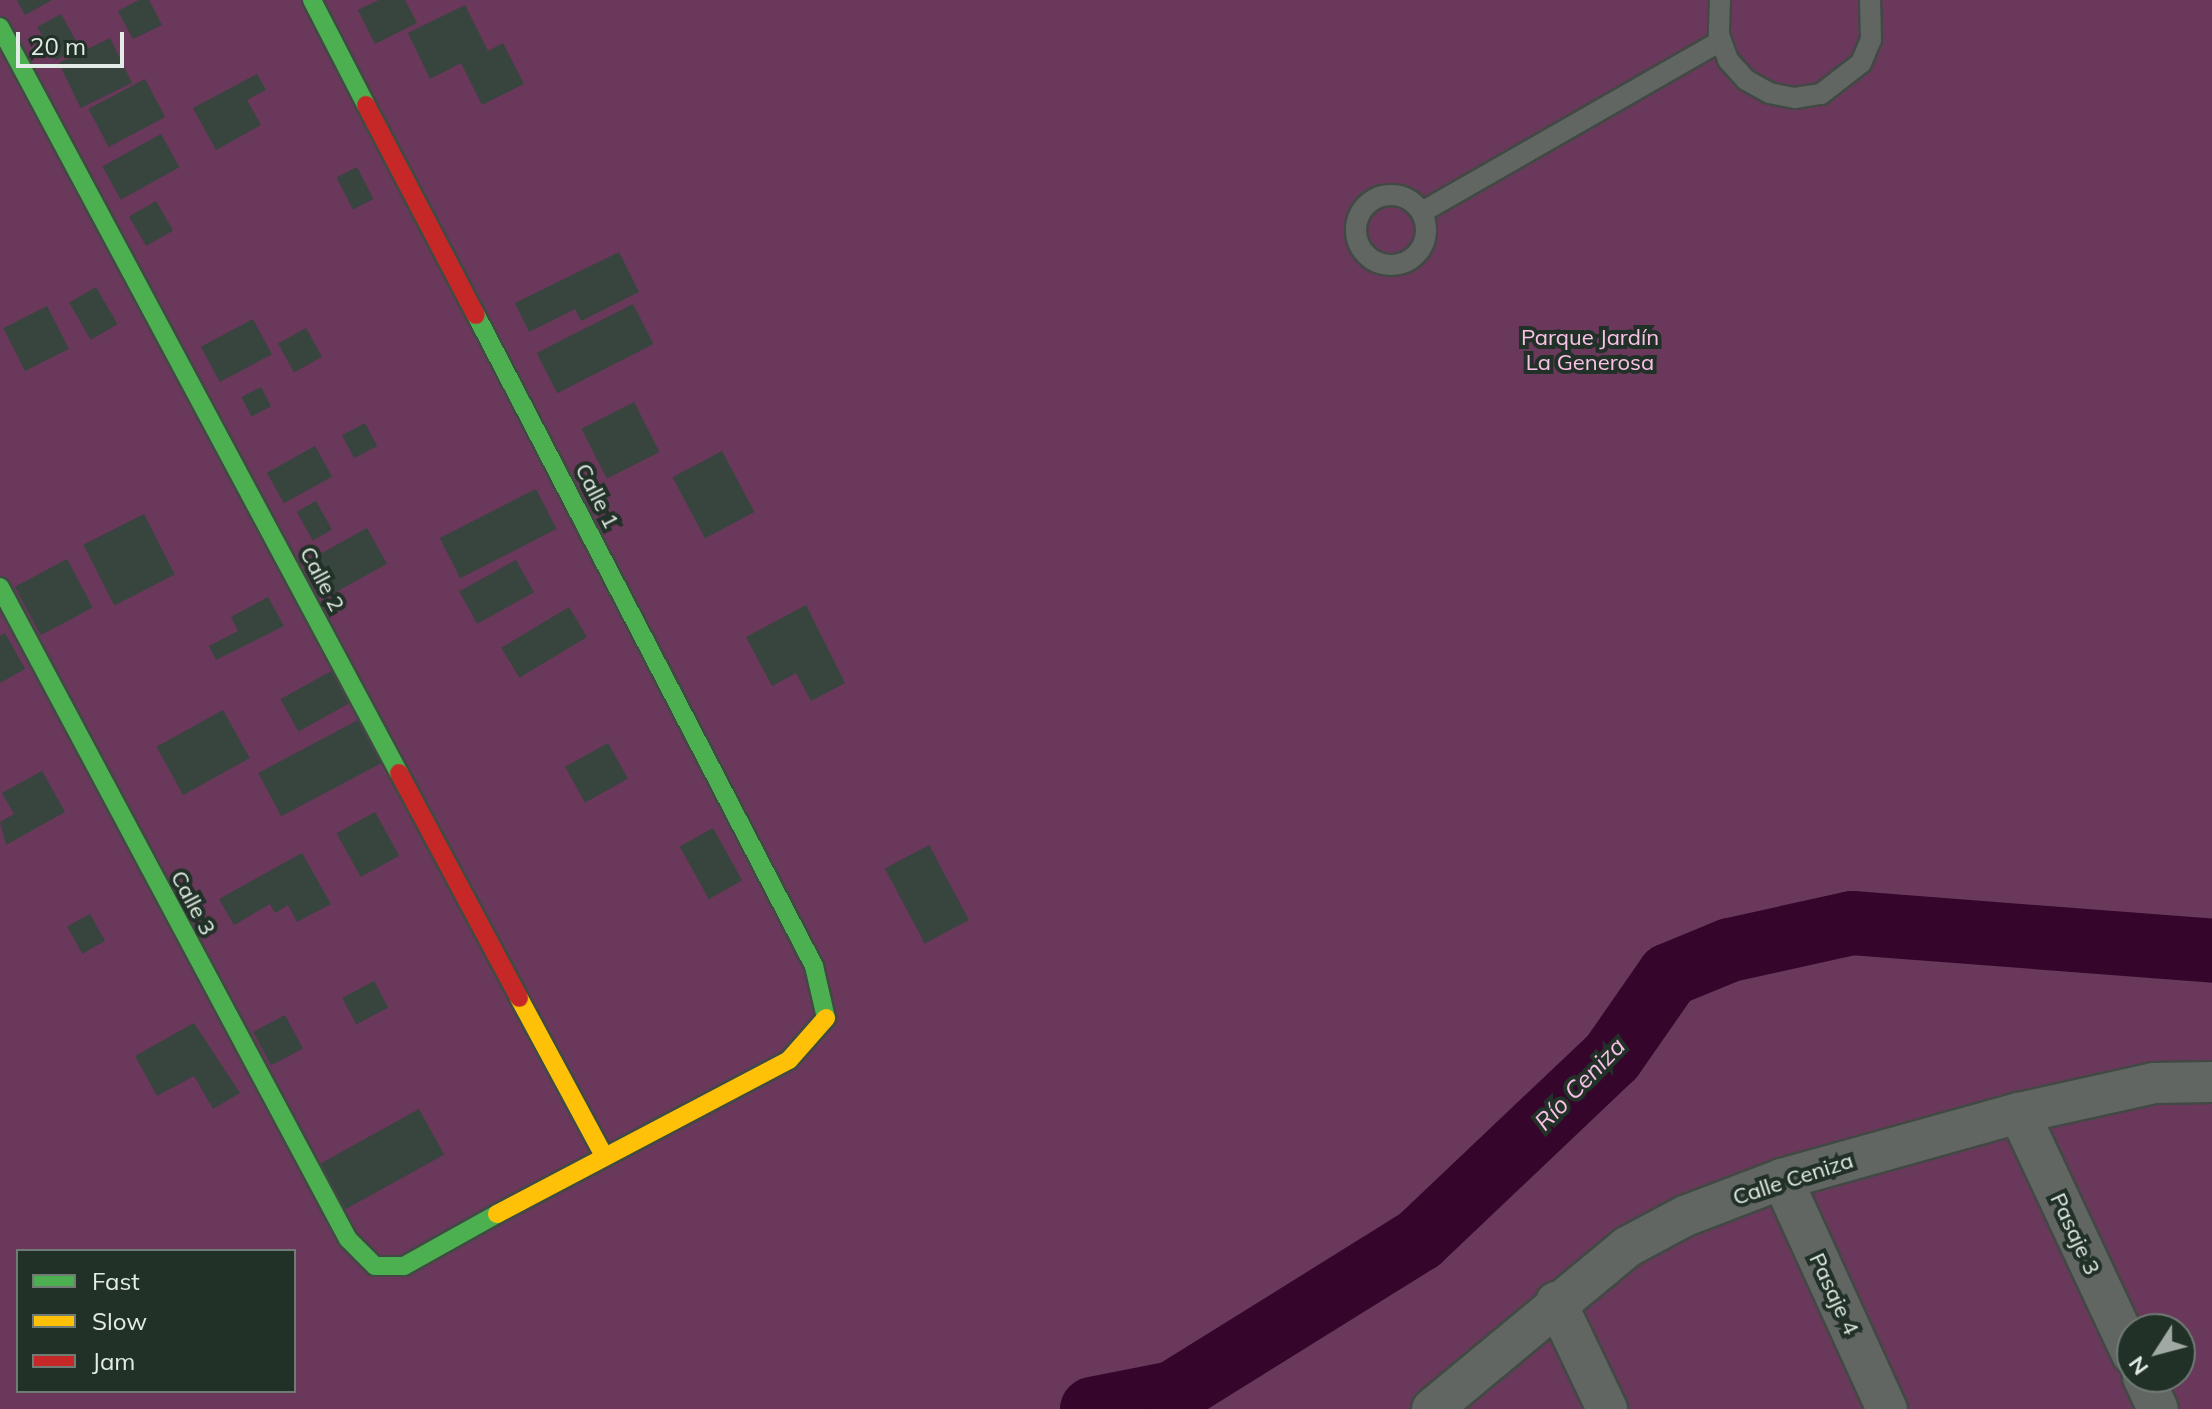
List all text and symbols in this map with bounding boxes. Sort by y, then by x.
scale bar [20,16,128,66]
text: 20 m [30,31,86,61]
park label: Parque Jardín La Generosa [1521,324,1659,376]
street label: Calle 1 [570,459,624,533]
street label: Calle 2 [294,542,350,616]
street label: Calle 3 [165,866,221,940]
water label: Río Ceniza [1529,1032,1631,1136]
street label: Calle Ceniza [1730,1147,1856,1211]
street label: Pasaje 3 [2045,1189,2105,1279]
legend [16,1249,296,1393]
street label: Pasaje 4 [1804,1249,1864,1339]
text: Fast [92,1266,140,1296]
text: Slow [92,1306,147,1336]
north arrow [2116,1313,2196,1393]
text: Jam [92,1346,135,1376]
text: N [2122,1351,2154,1381]

